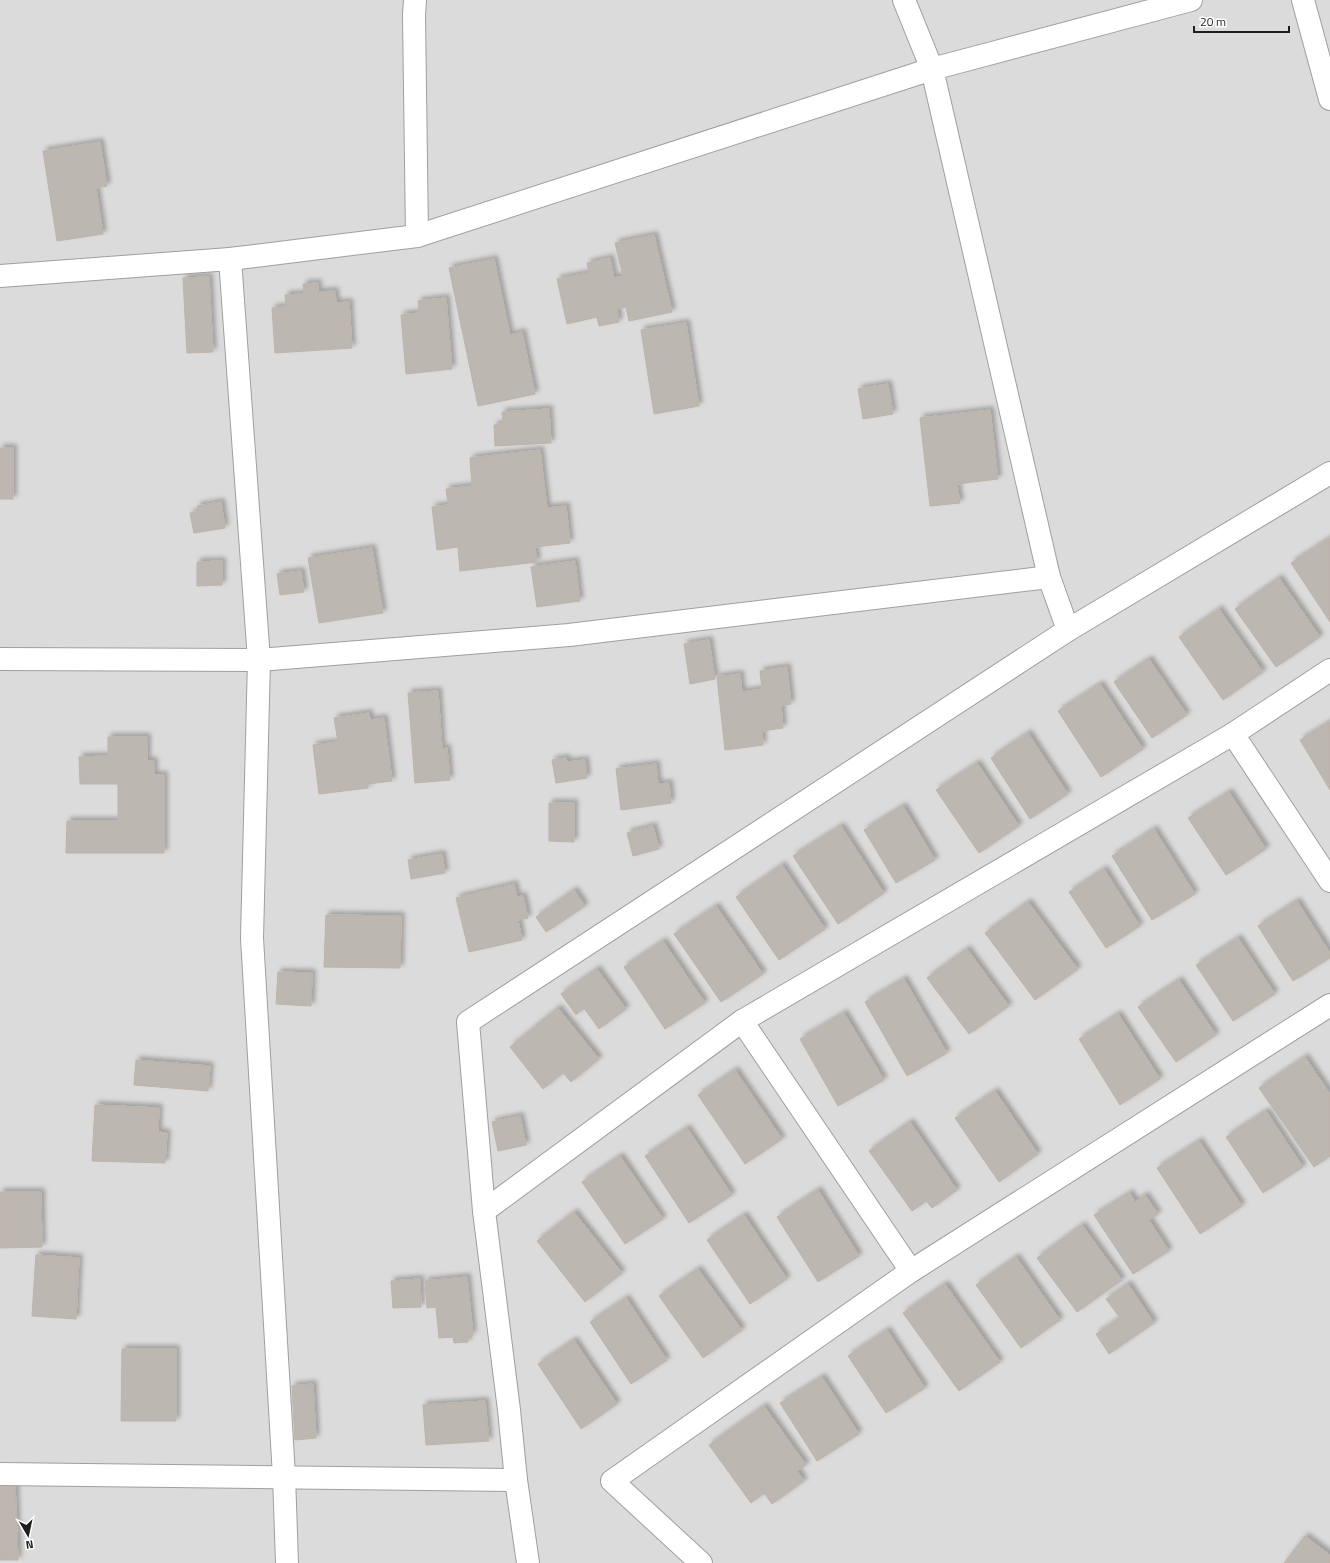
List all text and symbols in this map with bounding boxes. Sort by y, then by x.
scale bar [1194,8,1289,34]
text: 20 m [1200,12,1226,31]
north arrow [8,1515,48,1555]
text: N [25,1536,35,1553]

